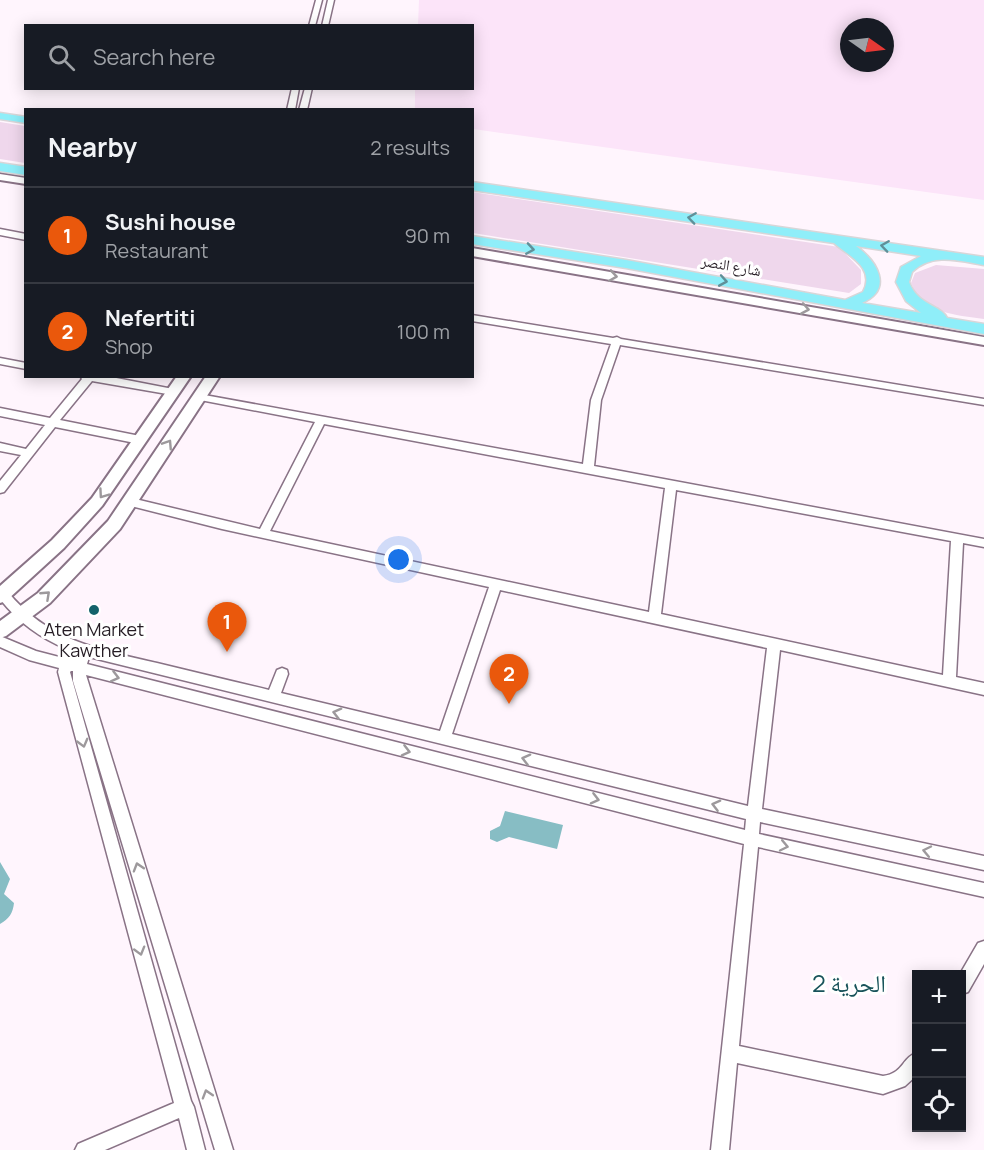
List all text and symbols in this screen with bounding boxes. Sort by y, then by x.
north arrow [840,18,894,72]
search box [24,24,474,90]
icon: search [45,41,78,74]
text: Search here [93,42,215,72]
text: Nearby [48,129,137,165]
text: 2 results [370,134,450,161]
text: Sushi house [105,207,236,237]
one-way arrow [687,213,696,225]
text: 1 [63,222,72,249]
text: 90 m [404,222,450,249]
text: Restaurant [105,237,209,264]
one-way arrow [880,241,889,253]
one-way arrow [526,243,535,255]
street label: شارع النصر [699,250,763,281]
one-way arrow [608,269,618,281]
one-way arrow [718,275,727,287]
one-way arrow [800,302,810,315]
text: Nefertiti [105,303,195,333]
text: 2 [62,318,73,345]
text: 100 m [397,318,450,345]
text: Shop [105,333,153,360]
one-way arrow [161,440,173,450]
one-way arrow [99,487,110,498]
your location [384,545,413,574]
one-way arrow [39,591,50,602]
pin: 1 [208,602,246,652]
marker: Aten Market Kawther [87,603,101,617]
place label: Aten Market Kawther [44,617,144,662]
pin: 2 [490,654,528,704]
one-way arrow [110,669,120,682]
one-way arrow [332,707,342,720]
one-way arrow [76,737,88,748]
one-way arrow [401,743,411,756]
one-way arrow [521,753,531,766]
one-way arrow [590,791,600,804]
one-way arrow [711,799,721,812]
one-way arrow [779,839,789,852]
one-way arrow [922,845,932,858]
one-way arrow [133,862,145,873]
one-way arrow [133,945,145,956]
district label: الحرية 2 [812,966,886,999]
map controls [912,970,966,1132]
button: + [912,970,966,1024]
button: − [912,1024,966,1078]
button: locate [912,1078,966,1132]
one-way arrow [202,1089,214,1100]

